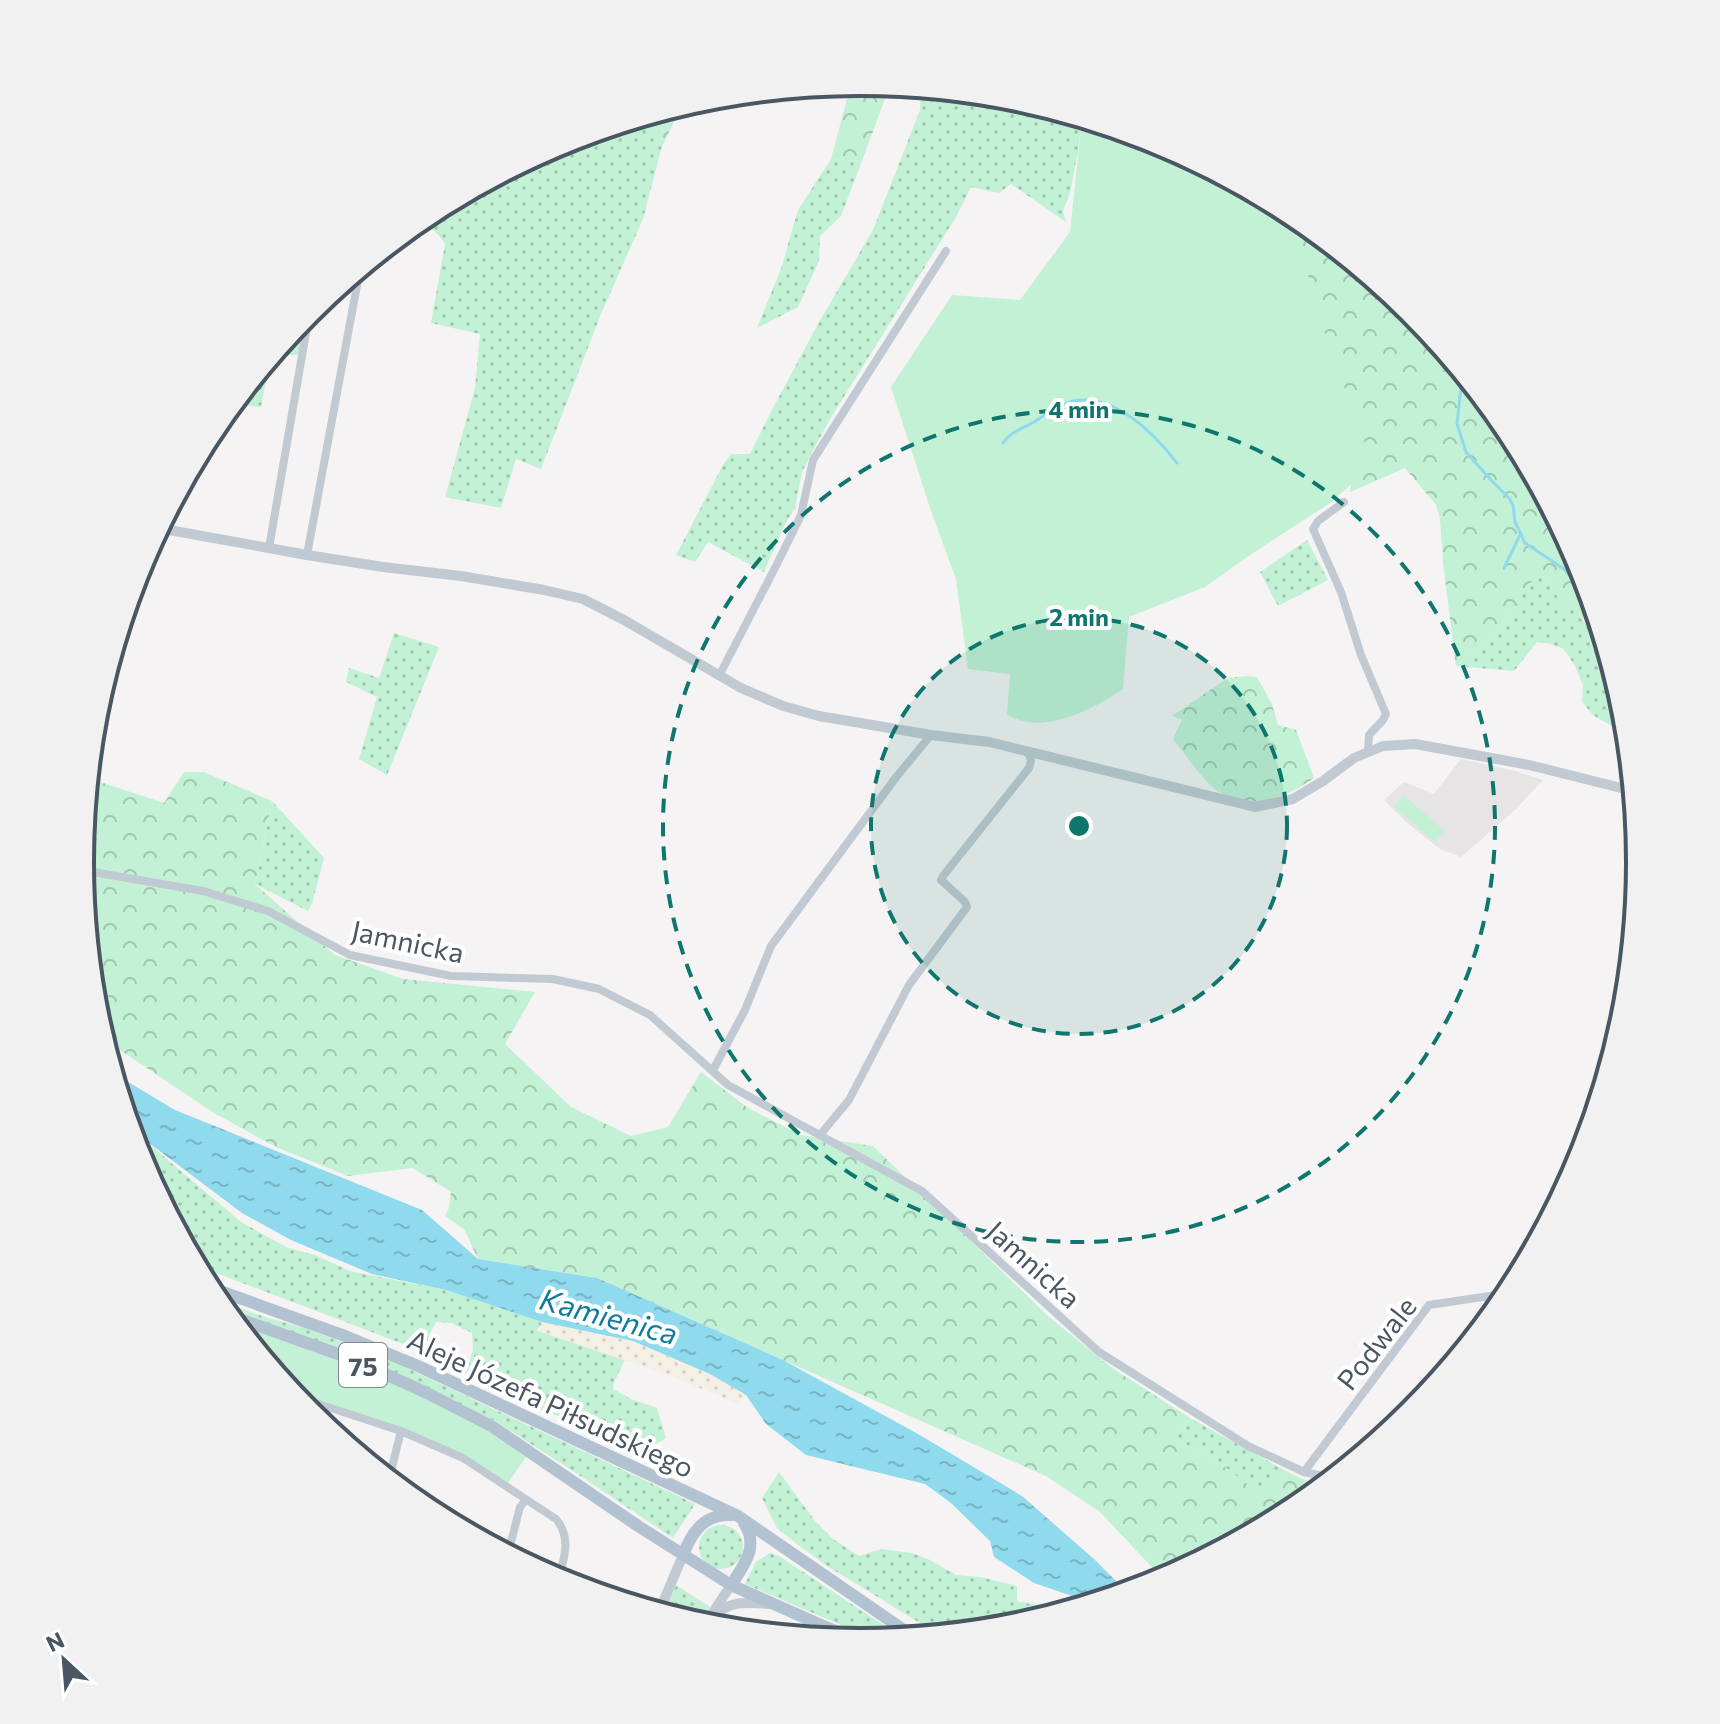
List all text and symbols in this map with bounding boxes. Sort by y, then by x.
text: 4 min [1049,394,1109,423]
text: 2 min [1049,602,1109,631]
centre of rings [1065,812,1093,840]
street label: Jamnicka [349,913,467,969]
street label: Jamnicka [980,1213,1088,1315]
water label: Kamienica [536,1279,682,1351]
street label: Podwale [1329,1290,1423,1396]
street label: Aleje Józefa Piłsudskiego [403,1322,699,1484]
road number: 75 [339,1343,387,1387]
north arrow [24,1620,104,1700]
text: N [42,1626,68,1657]

